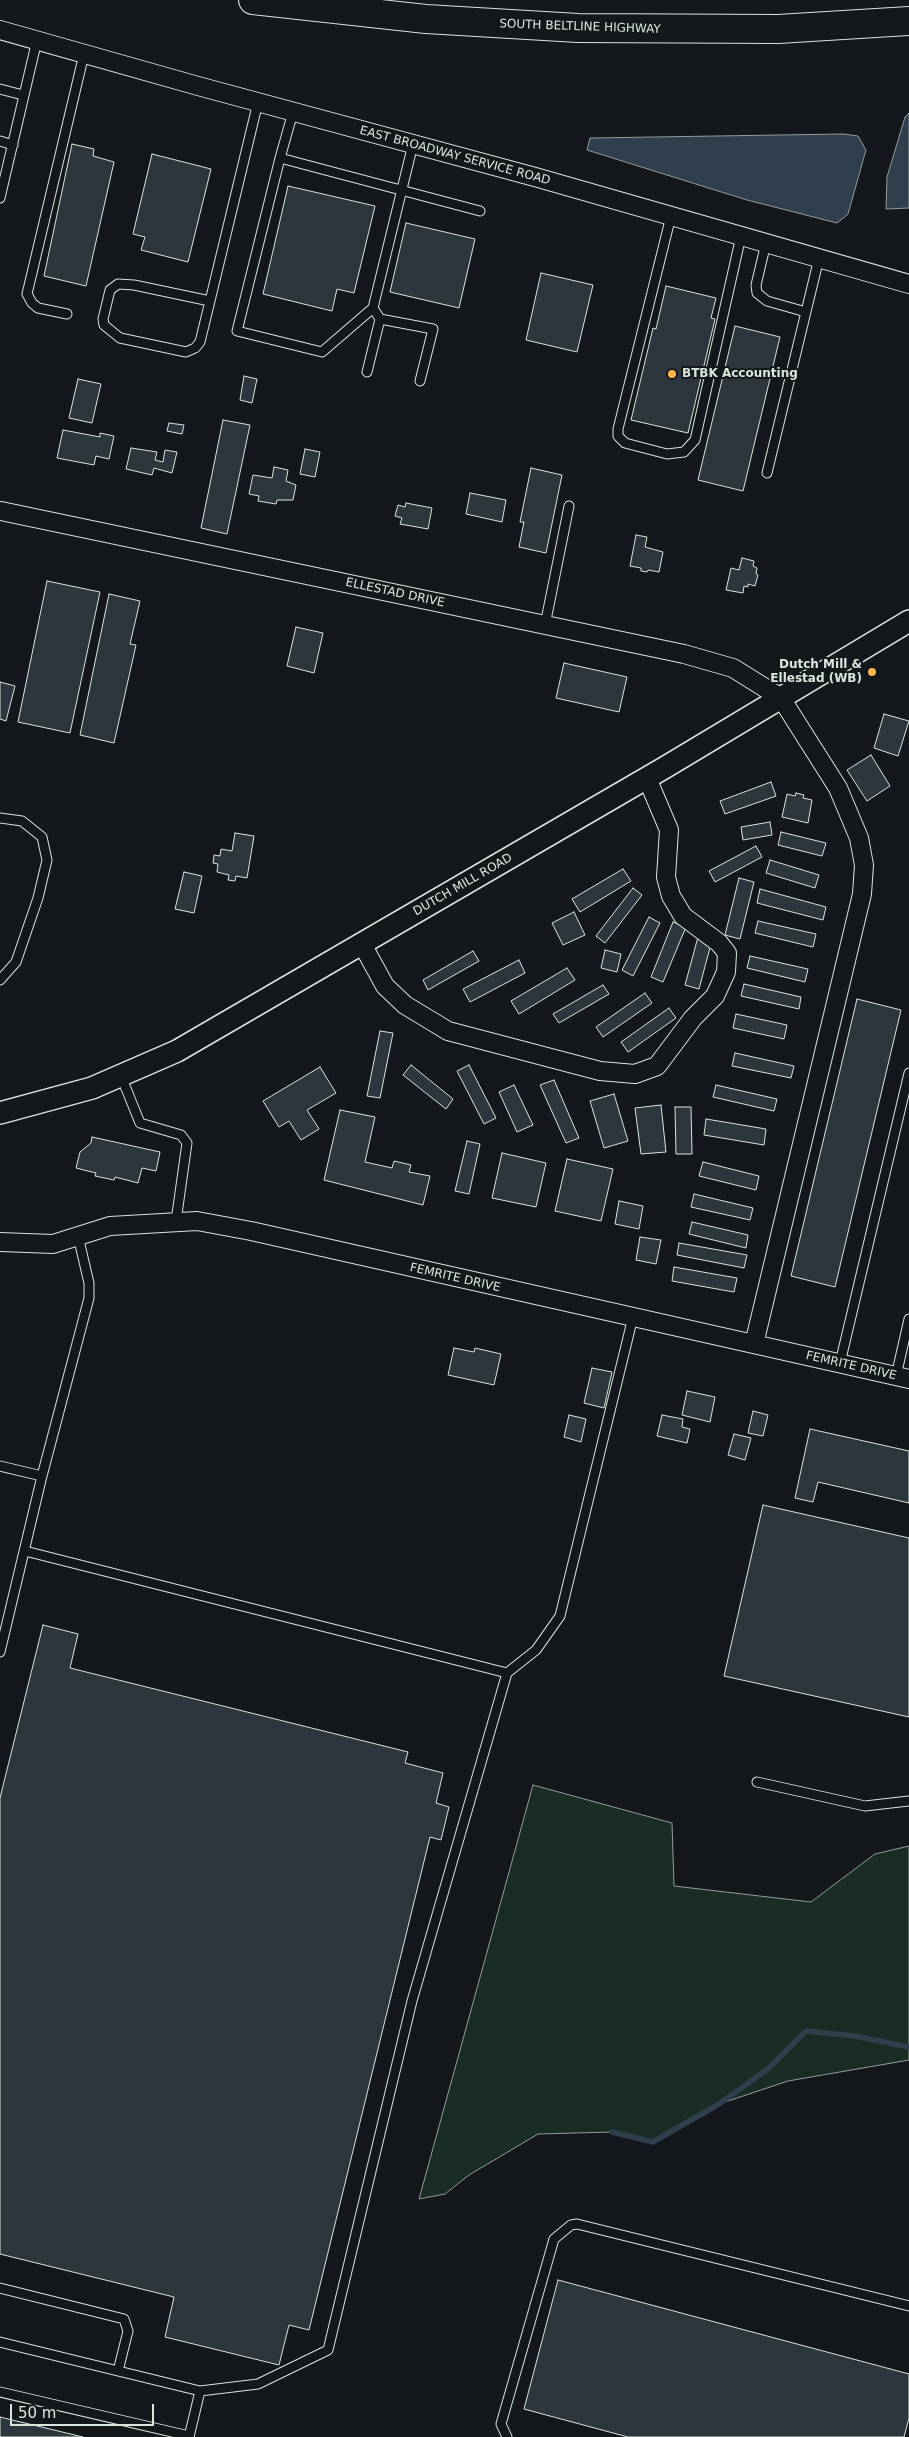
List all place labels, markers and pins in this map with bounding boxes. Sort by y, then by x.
place label: BTBK Accounting [682,367,798,381]
marker: BTBK Accounting [666,368,678,380]
place label: Dutch Mill & Ellestad (WB) [770,658,862,686]
marker: Dutch Mill & Ellestad (WB) [866,666,878,678]

